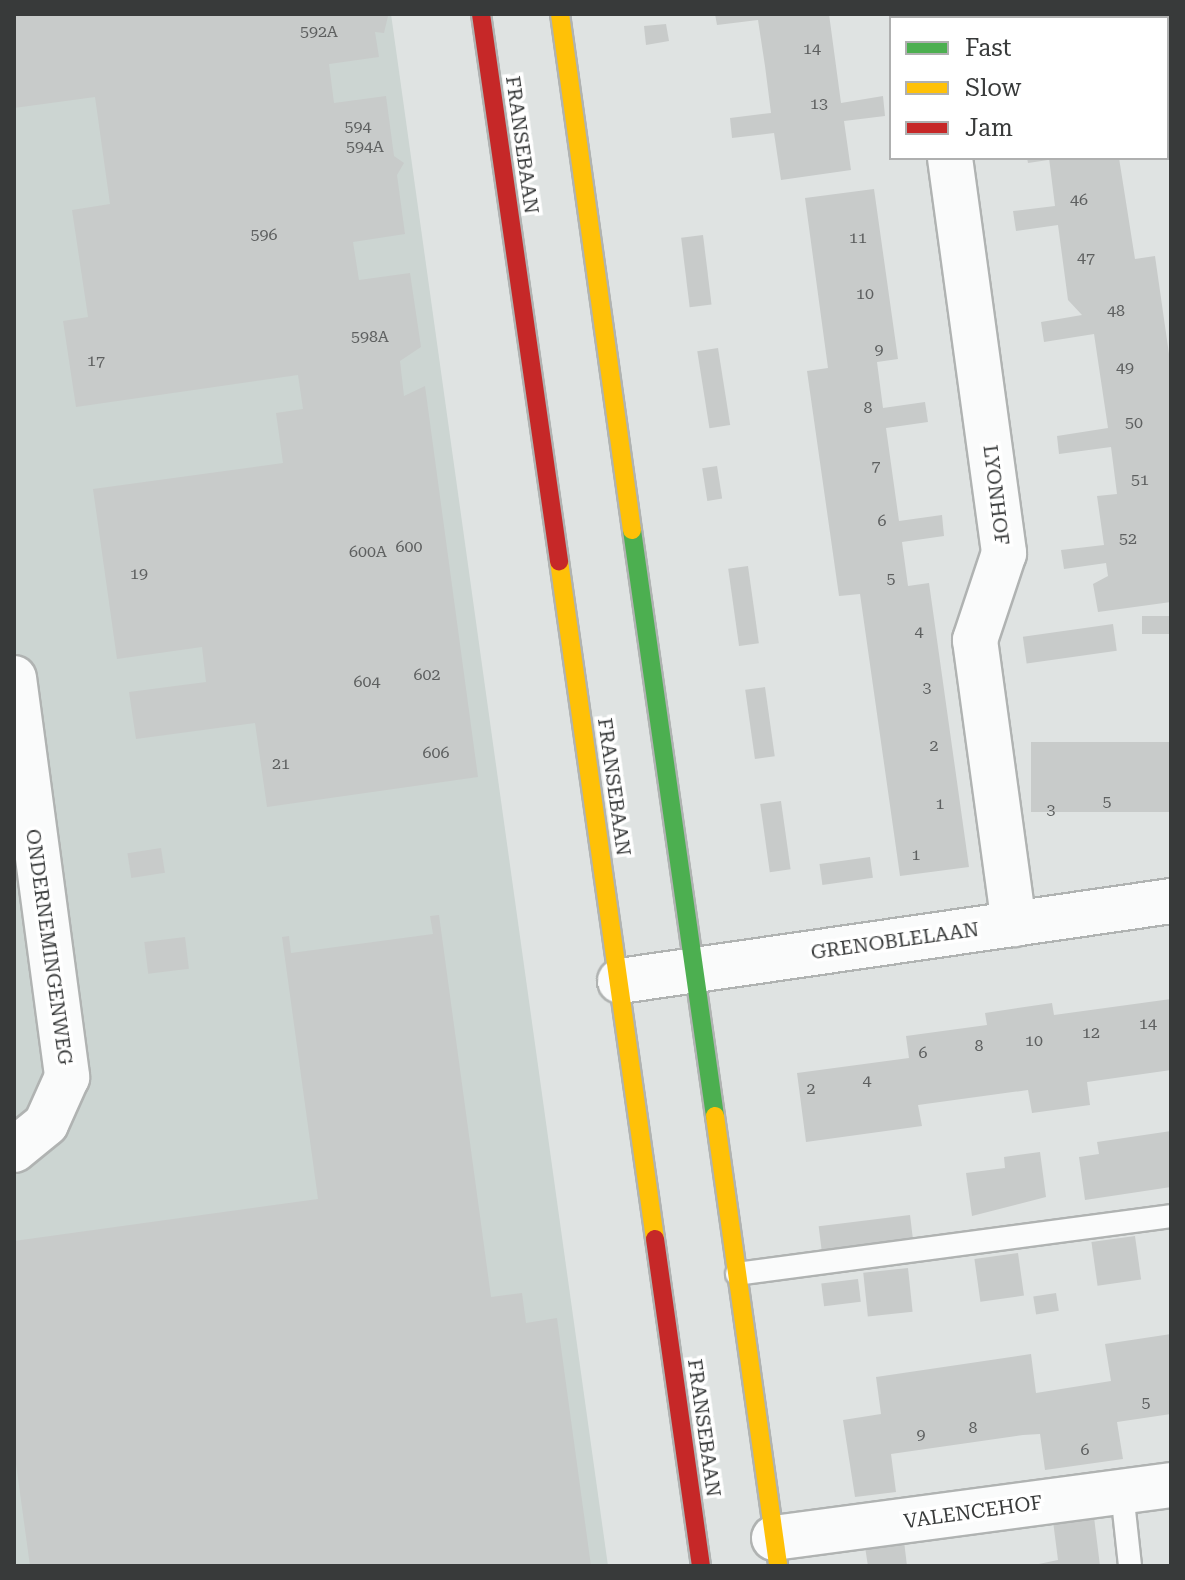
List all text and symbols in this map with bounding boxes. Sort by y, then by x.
legend [889,16,1169,160]
house number: 592A [300,22,338,42]
text: Fast [965,34,1012,62]
house number: 14 [803,39,821,59]
street label: FRANSEBAAN [500,74,544,216]
text: Slow [965,74,1021,102]
house number: 13 [810,94,828,114]
text: Jam [965,114,1013,142]
house number: 594 [345,117,371,137]
house number: 594A [346,137,384,157]
house number: 46 [1070,190,1088,210]
house number: 596 [251,225,277,245]
house number: 11 [849,228,867,248]
house number: 47 [1077,248,1095,268]
house number: 10 [856,284,874,304]
house number: 48 [1107,301,1125,321]
house number: 598A [351,327,389,347]
house number: 9 [875,340,883,360]
house number: 17 [87,351,105,371]
house number: 49 [1116,358,1134,378]
house number: 8 [864,398,872,418]
house number: 50 [1125,413,1143,433]
street label: LYONHOF [978,444,1014,546]
house number: 7 [872,456,880,476]
house number: 51 [1131,470,1149,490]
house number: 6 [878,511,886,531]
house number: 52 [1119,529,1137,549]
house number: 600 [396,537,422,557]
house number: 600A [349,542,387,562]
house number: 19 [130,564,148,584]
house number: 5 [887,569,895,589]
house number: 4 [915,622,923,642]
house number: 602 [414,665,440,685]
house number: 604 [354,672,380,692]
house number: 3 [923,678,931,698]
street label: FRANSEBAAN [592,716,636,858]
house number: 2 [930,736,938,756]
house number: 606 [423,743,449,763]
house number: 21 [272,754,290,774]
house number: 5 [1103,792,1111,812]
house number: 1 [936,794,944,814]
house number: 3 [1047,800,1055,820]
street label: ONDERNEMINGENWEG [21,827,77,1067]
house number: 1 [912,845,920,865]
street label: GRENOBLELAAN [809,917,981,965]
house number: 14 [1139,1014,1157,1034]
house number: 12 [1082,1023,1100,1043]
house number: 10 [1025,1031,1043,1051]
house number: 8 [975,1036,983,1056]
house number: 6 [919,1043,927,1063]
house number: 4 [863,1071,871,1091]
house number: 2 [807,1079,815,1099]
street label: FRANSEBAAN [682,1357,726,1499]
house number: 5 [1142,1393,1150,1413]
house number: 8 [969,1418,977,1438]
house number: 9 [917,1425,925,1445]
house number: 6 [1081,1440,1089,1460]
street label: VALENCEHOF [902,1490,1044,1534]

